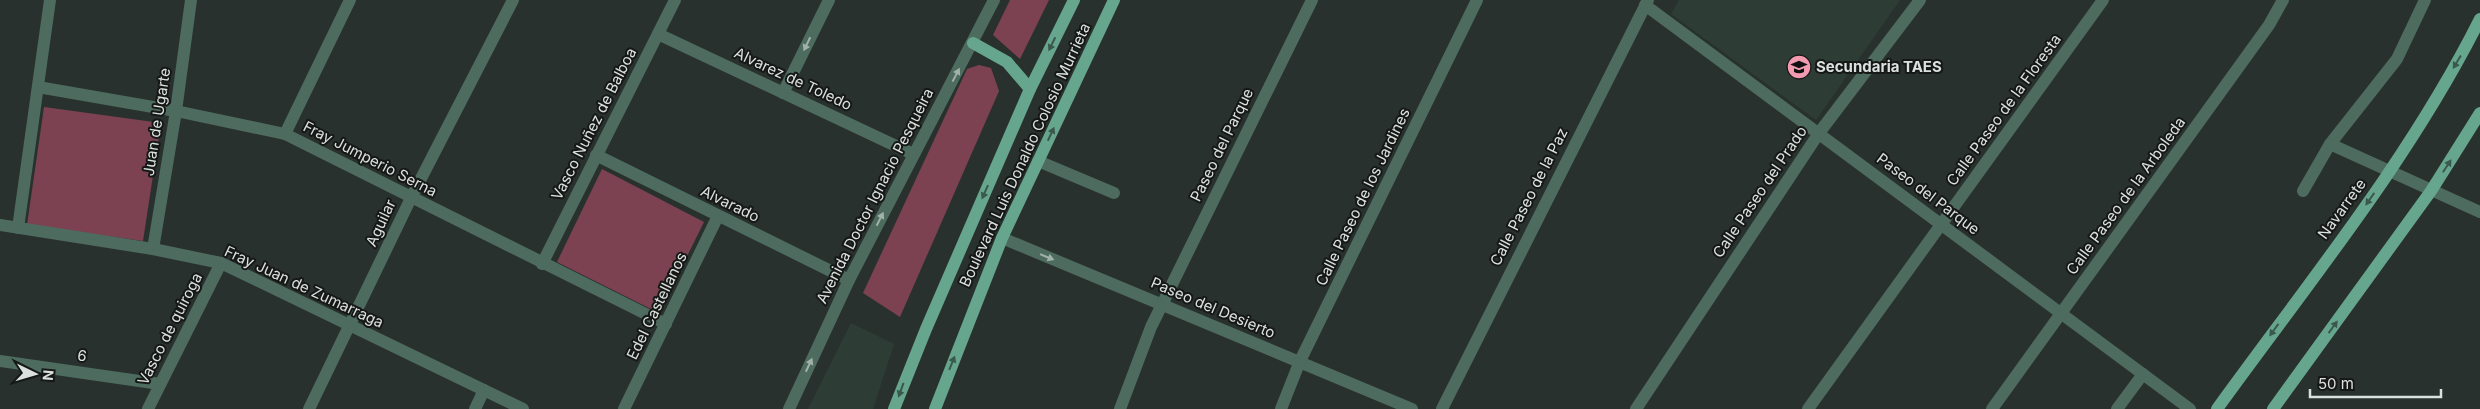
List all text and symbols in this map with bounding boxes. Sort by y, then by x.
street label: Boulevard Luis Donaldo Colosio Murrieta [955,20,1094,290]
street label: Calle Paseo de la Floresta [1942,30,2065,189]
one-way arrow [803,37,811,51]
one-way arrow [1048,37,1056,51]
street label: Alvarez de Toledo [731,43,855,114]
street label: Vasco Nuñez de Balboa [547,44,640,203]
school or university icon: Secundaria TAES [1786,54,1812,80]
one-way arrow [2453,56,2462,69]
place label: Secundaria TAES [1816,57,1942,76]
street label: Juan de Ugarte [139,66,174,177]
one-way arrow [952,68,960,82]
street label: Avenida Doctor Ignacio Pesqueira [812,85,937,307]
street label: Paseo del Parque [1186,85,1257,205]
street label: Calle Paseo de los Jardines [1311,105,1414,289]
street label: Calle Paseo de la Arboleda [2062,113,2189,278]
street label: Fray Jumperio Serna [300,117,440,201]
street label: Calle Paseo del Prado [1708,122,1811,261]
street label: Calle Paseo de la Paz [1486,125,1572,269]
one-way arrow [1047,127,1055,141]
street label: Paseo del Parque [1873,149,1983,238]
one-way arrow [2442,160,2452,173]
street label: Navarrete [2313,175,2370,243]
street label: Alvarado [698,181,763,226]
one-way arrow [981,185,989,199]
one-way arrow [2365,192,2375,206]
street label: Aguilar [361,196,400,249]
one-way arrow [876,212,884,226]
street label: Fray Juan de Zumarraga [222,241,387,332]
street label: Edel Castellanos [622,249,691,363]
one-way arrow [1040,253,1054,261]
street label: Vasco de quiroga [133,269,206,388]
street label: Paseo del Desierto [1148,273,1278,342]
one-way arrow [2327,321,2338,334]
one-way arrow [2269,323,2279,337]
street label: 6 [76,345,88,366]
north arrow [10,349,60,399]
one-way arrow [948,355,956,370]
one-way arrow [806,358,814,372]
scale bar [2310,366,2441,398]
text: N [40,369,57,381]
text: 50 m [2318,374,2354,393]
one-way arrow [897,382,904,397]

